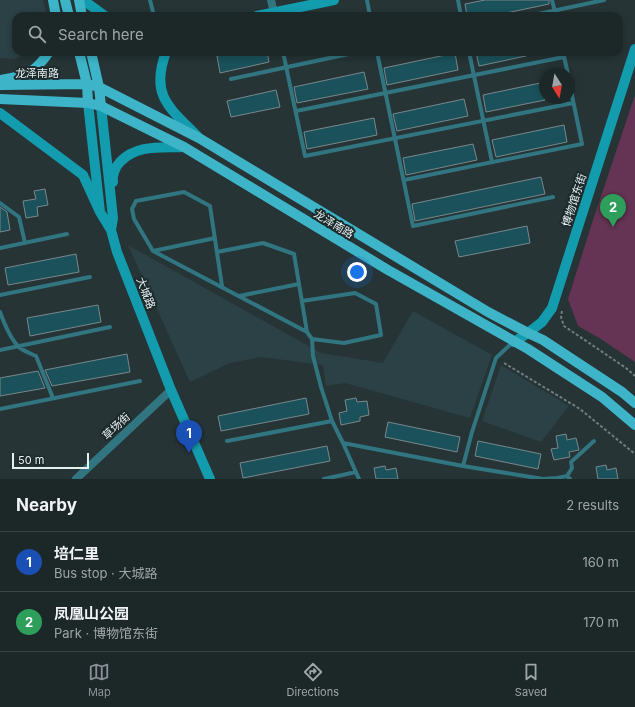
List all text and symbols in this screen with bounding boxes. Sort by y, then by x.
search box [12,12,623,56]
icon: search [26,23,48,45]
text: Search here [58,25,144,44]
street label: 龙泽南路 [15,66,59,80]
north arrow [539,68,575,104]
street label: 博物馆东街 [559,172,589,228]
pin: 2 [600,194,626,227]
street label: 龙泽南路 [312,207,356,241]
your location [347,262,367,282]
street label: 大城路 [134,275,158,311]
street label: 草场街 [99,410,133,442]
pin: 1 [176,420,202,453]
scale bar [12,451,89,470]
text: 50 m [18,453,44,467]
text: Nearby [16,495,77,515]
text: 2 results [566,497,619,513]
text: 培仁里 [54,544,99,563]
text: 1 [26,554,32,570]
text: 160 m [582,554,619,570]
text: Bus stop · 大城路 [54,565,158,581]
text: 凤凰山公园 [54,604,129,623]
text: 2 [25,614,33,630]
text: 170 m [583,614,619,630]
text: Park · 博物馆东街 [54,625,158,641]
tab: Map [88,661,111,699]
tab: Directions [287,661,339,699]
tab: Saved [515,661,547,699]

